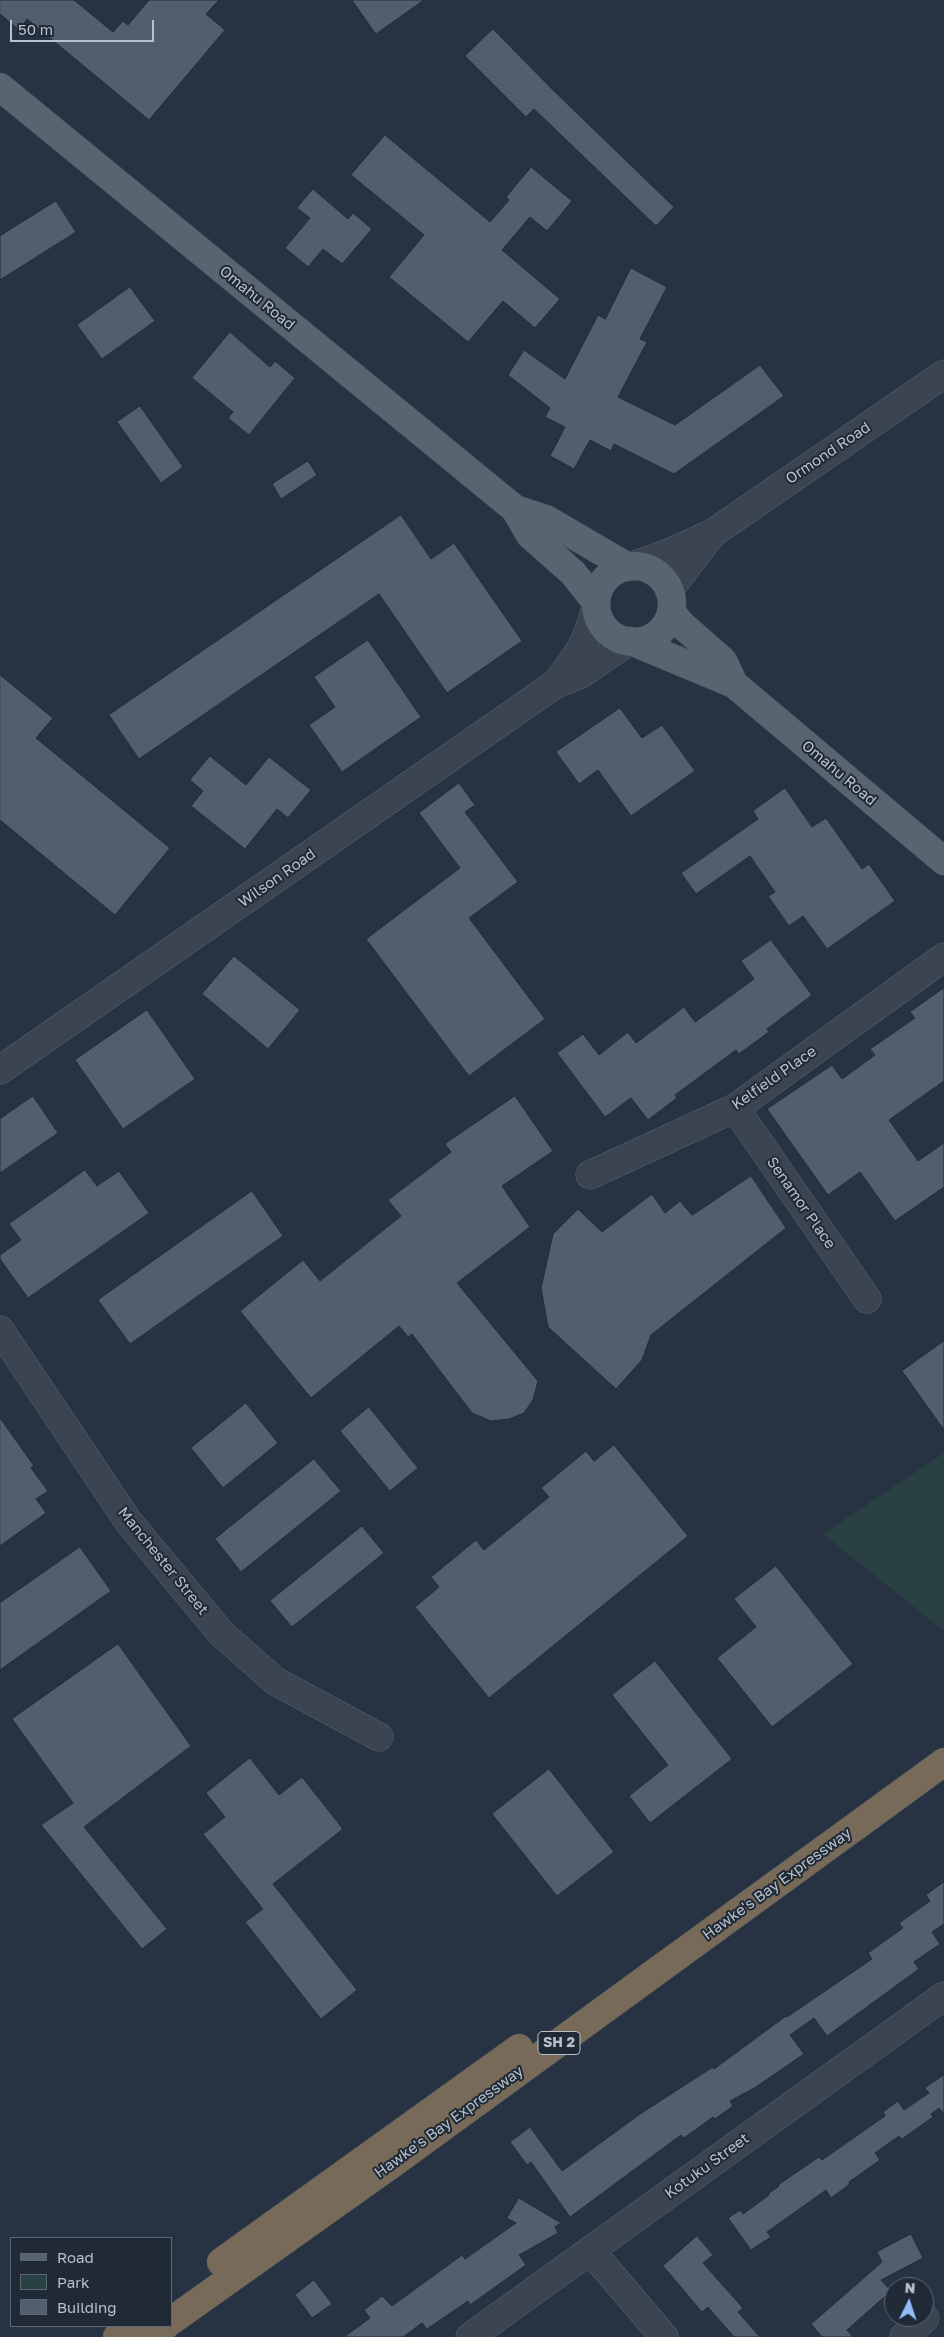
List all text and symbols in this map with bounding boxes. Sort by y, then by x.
scale bar [12,10,156,42]
text: 50 m [18,20,53,38]
street label: Omahu Road [216,262,298,334]
street label: Ormond Road [782,418,874,488]
street label: Omahu Road [798,737,880,809]
street label: Wilson Road [235,845,319,911]
street label: Kelfield Place [728,1042,820,1114]
street label: Senamor Place [763,1154,839,1252]
street label: Manchester Street [114,1504,212,1618]
street label: Hawke's Bay Expressway [699,1824,855,1944]
road number: SH 2 [538,2032,580,2054]
street label: Hawke's Bay Expressway [371,2062,527,2182]
street label: Kotuku Street [661,2129,753,2203]
legend [10,2237,172,2327]
text: Road [57,2248,94,2266]
text: Park [57,2273,89,2291]
north arrow [884,2277,934,2327]
text: N [904,2279,916,2296]
text: Building [57,2298,117,2316]

